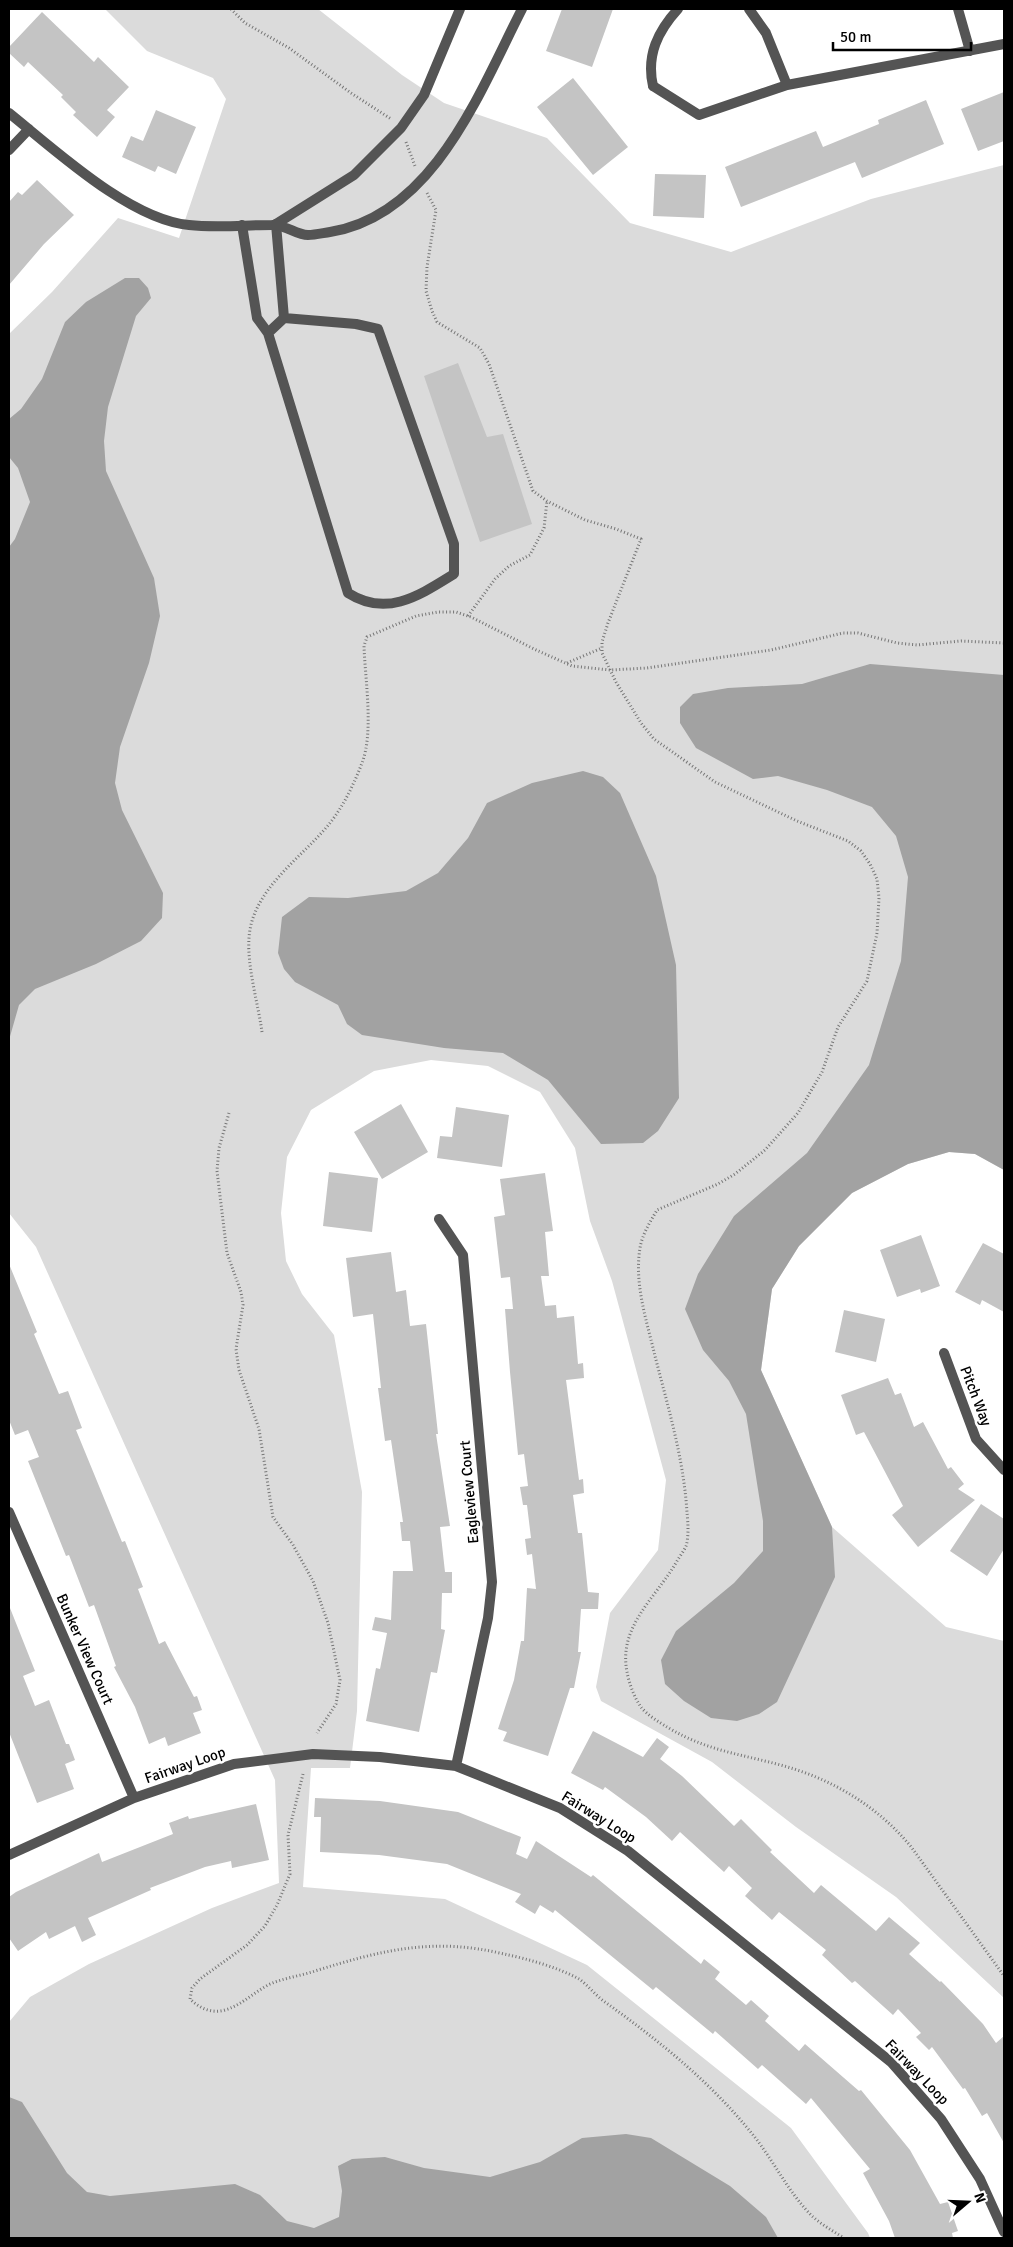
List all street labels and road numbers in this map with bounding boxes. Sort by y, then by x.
street label: Pitch Way [956,1363,996,1429]
street label: Eagleview Court [456,1440,482,1544]
street label: Bunker View Court [53,1591,117,1707]
street label: Fairway Loop [142,1743,228,1787]
street label: Fairway Loop [558,1787,640,1847]
street label: Fairway Loop [881,2035,953,2109]

